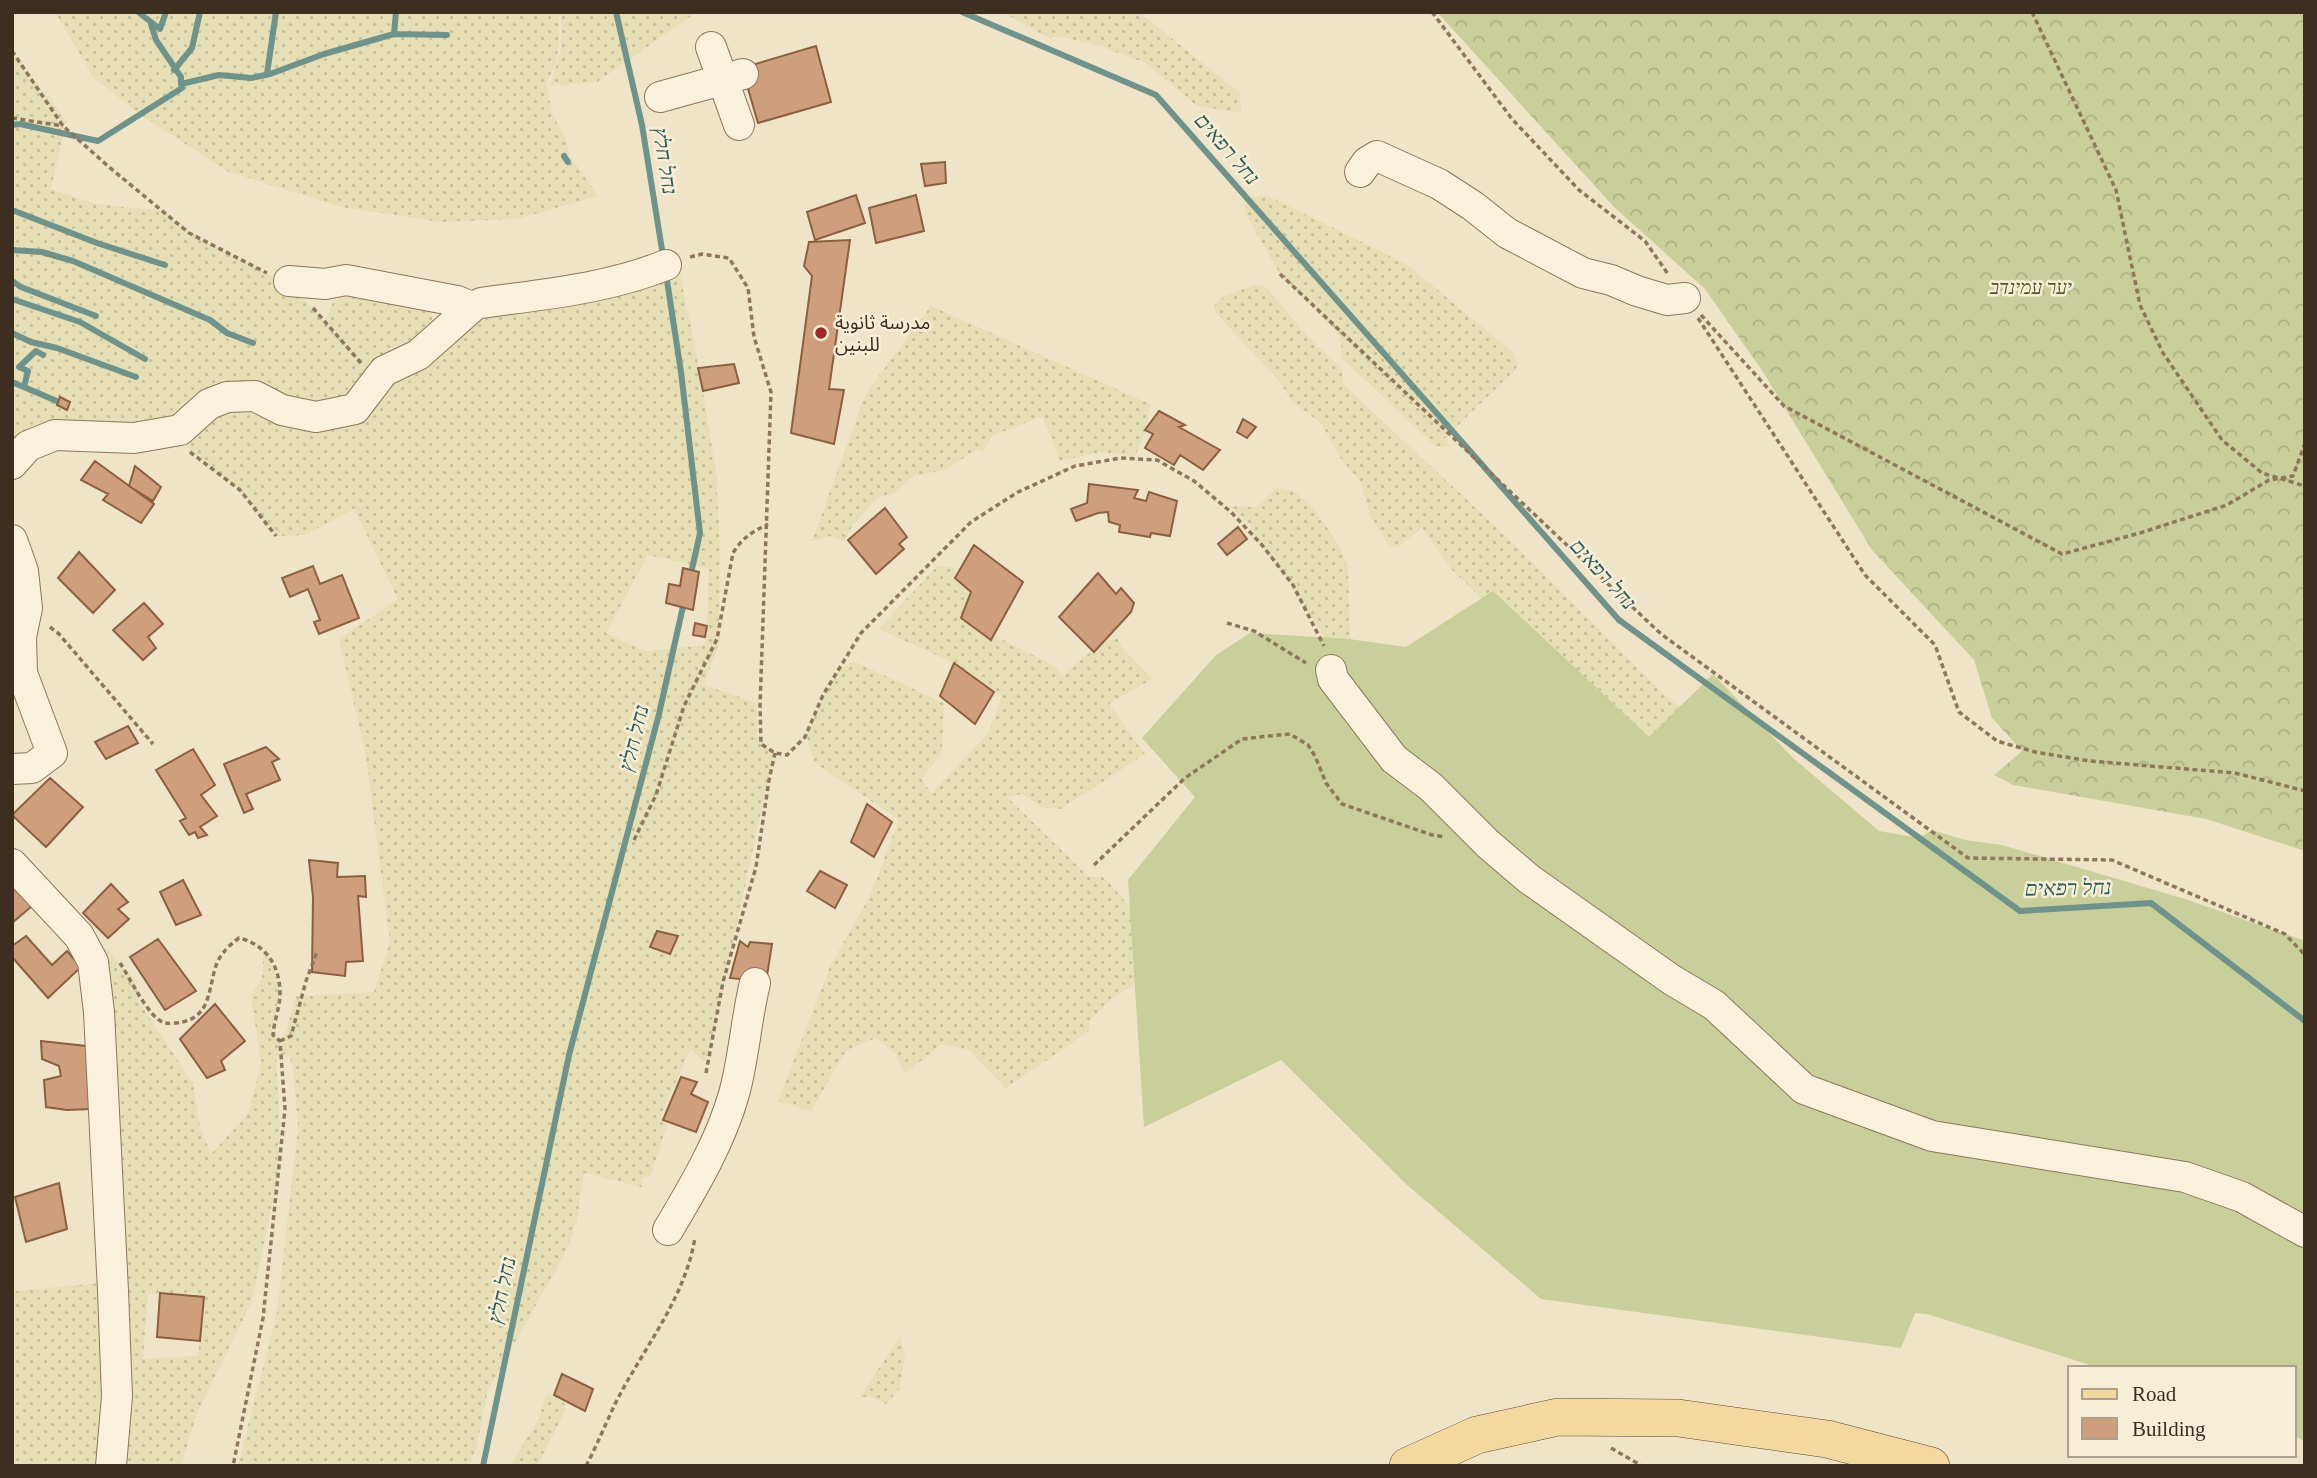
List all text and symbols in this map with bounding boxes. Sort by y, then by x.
water label: נחל רפאים [1189,108,1265,190]
water label: נחל חלץ [648,126,682,196]
park label: יער עמינדב [1989,277,2072,298]
place label: مدرسة ثانوية للبنين [835,312,931,356]
marker: مدرسة ثانوية للبنين [813,325,829,341]
water label: נחל רפאים [1565,534,1641,614]
water label: נחל חלץ [614,702,654,774]
water label: נחל רפאים [2024,875,2112,901]
water label: נחל חלץ [483,1254,521,1326]
legend [2068,1366,2296,1457]
text: Road [2132,1382,2177,1406]
text: Building [2132,1417,2206,1441]

